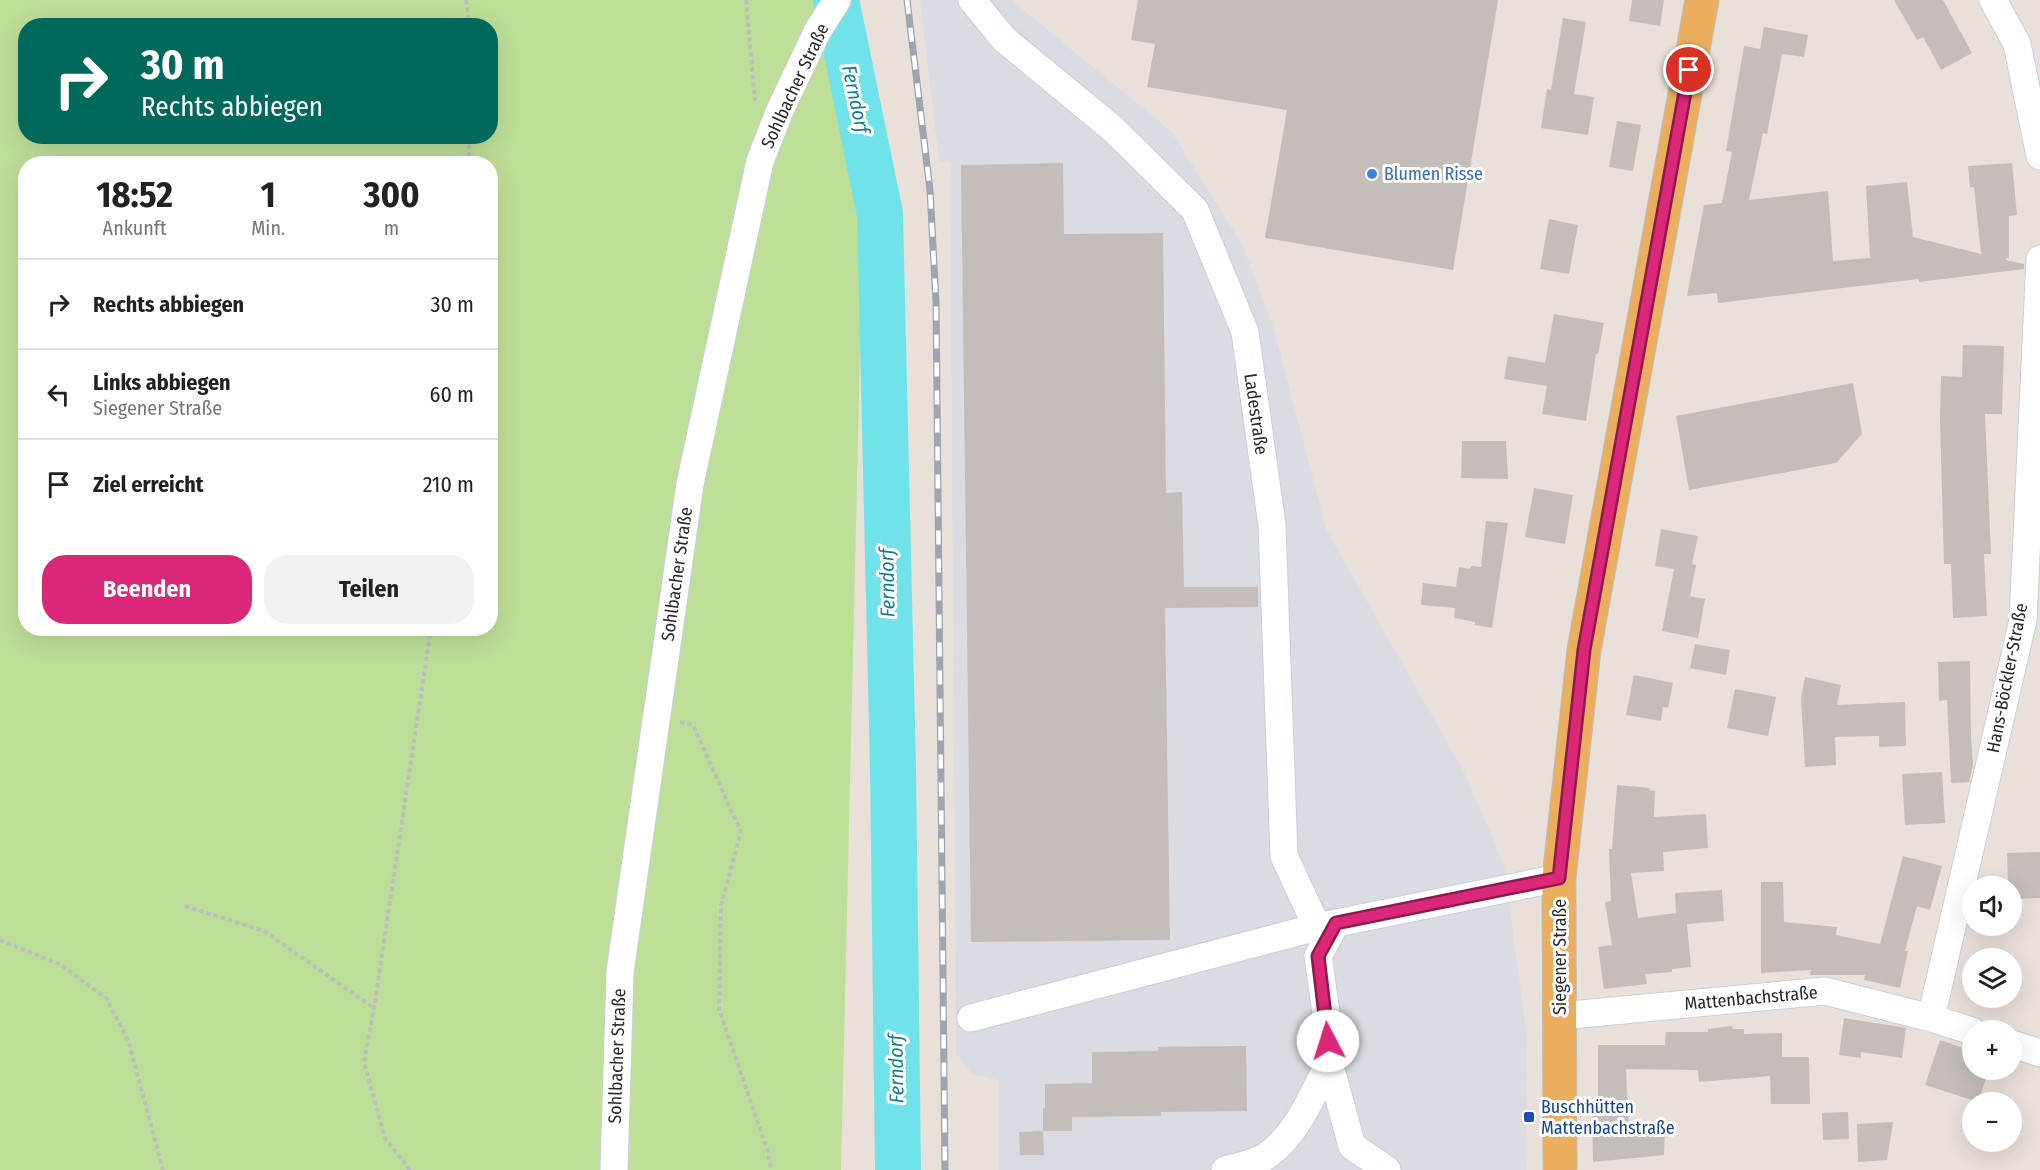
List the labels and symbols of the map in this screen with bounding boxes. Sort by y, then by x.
street label: Sohlbacher Straße [756,20,834,152]
pin [1663,44,1714,95]
water label: Ferndorf [837,63,876,138]
place label: Blumen Risse [1384,163,1483,185]
marker: Blumen Risse [1365,167,1379,181]
street label: Ladestraße [1239,372,1273,456]
street label: Sohlbacher Straße [657,505,697,643]
water label: Ferndorf [874,545,900,618]
street label: Hans-Böckler-Straße [1982,601,2032,755]
street label: Siegener Straße [1549,899,1571,1015]
street label: Mattenbachstraße [1684,981,1819,1015]
street label: Sohlbacher Straße [604,988,630,1124]
position arrow [1296,1009,1360,1073]
water label: Ferndorf [883,1031,909,1104]
place label: Buschhütten Mattenbachstraße [1541,1096,1675,1139]
marker: Buschhütten Mattenbachstraße [1522,1110,1536,1124]

